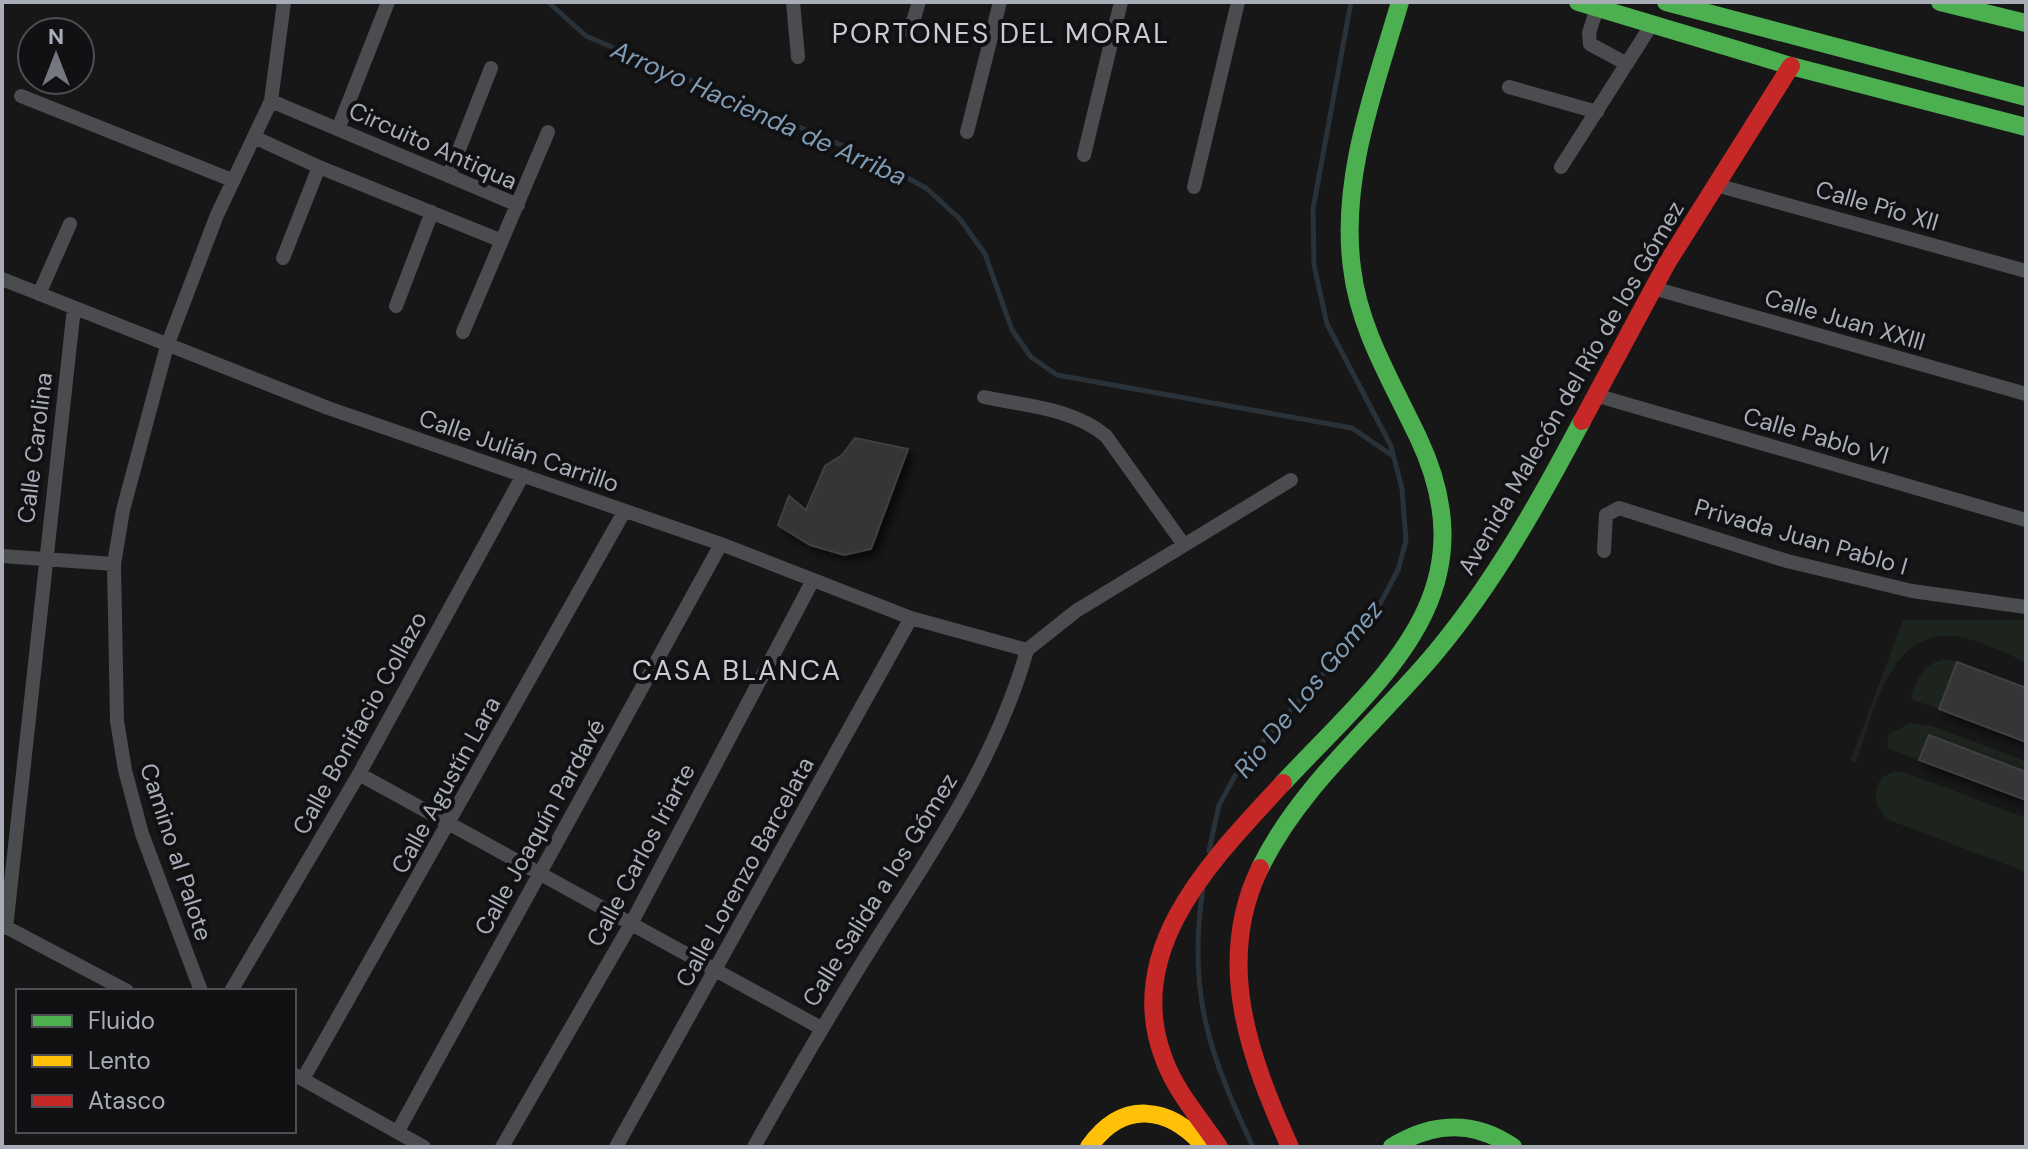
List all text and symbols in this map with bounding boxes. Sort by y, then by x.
district label: PORTONES DEL MORAL [832,15,1170,52]
north arrow [16,16,96,96]
text: N [48,22,64,51]
water label: Arroyo Hacienda de Arriba [605,32,912,194]
street label: Circuito Antiqua [344,95,522,197]
street label: Calle Pío XII [1812,173,1942,238]
street label: Avenida Malecón del Río de los Gómez [1450,195,1691,580]
street label: Calle Juan XXIII [1761,282,1929,357]
street label: Calle Carolina [10,371,59,525]
street label: Calle Pablo VI [1740,400,1893,471]
street label: Calle Julián Carrillo [415,402,623,499]
street label: Privada Juan Pablo I [1691,491,1911,582]
water label: Rio De Los Gomez [1226,592,1391,785]
street label: Calle Bonifacio Collazo [285,606,434,840]
district label: CASA BLANCA [632,652,842,689]
street label: Calle Agustín Lara [384,691,507,879]
street label: Calle Joaquín Pardavé [467,713,612,940]
street label: Calle Lorenzo Barcelata [668,751,821,992]
street label: Calle Carlos Iriarte [579,758,702,952]
street label: Camino al Palote [133,759,220,945]
street label: Calle Salida a los Gómez [795,767,964,1012]
legend [16,989,296,1133]
text: Fluido [88,1005,155,1036]
text: Lento [88,1045,151,1076]
text: Atasco [88,1085,165,1116]

